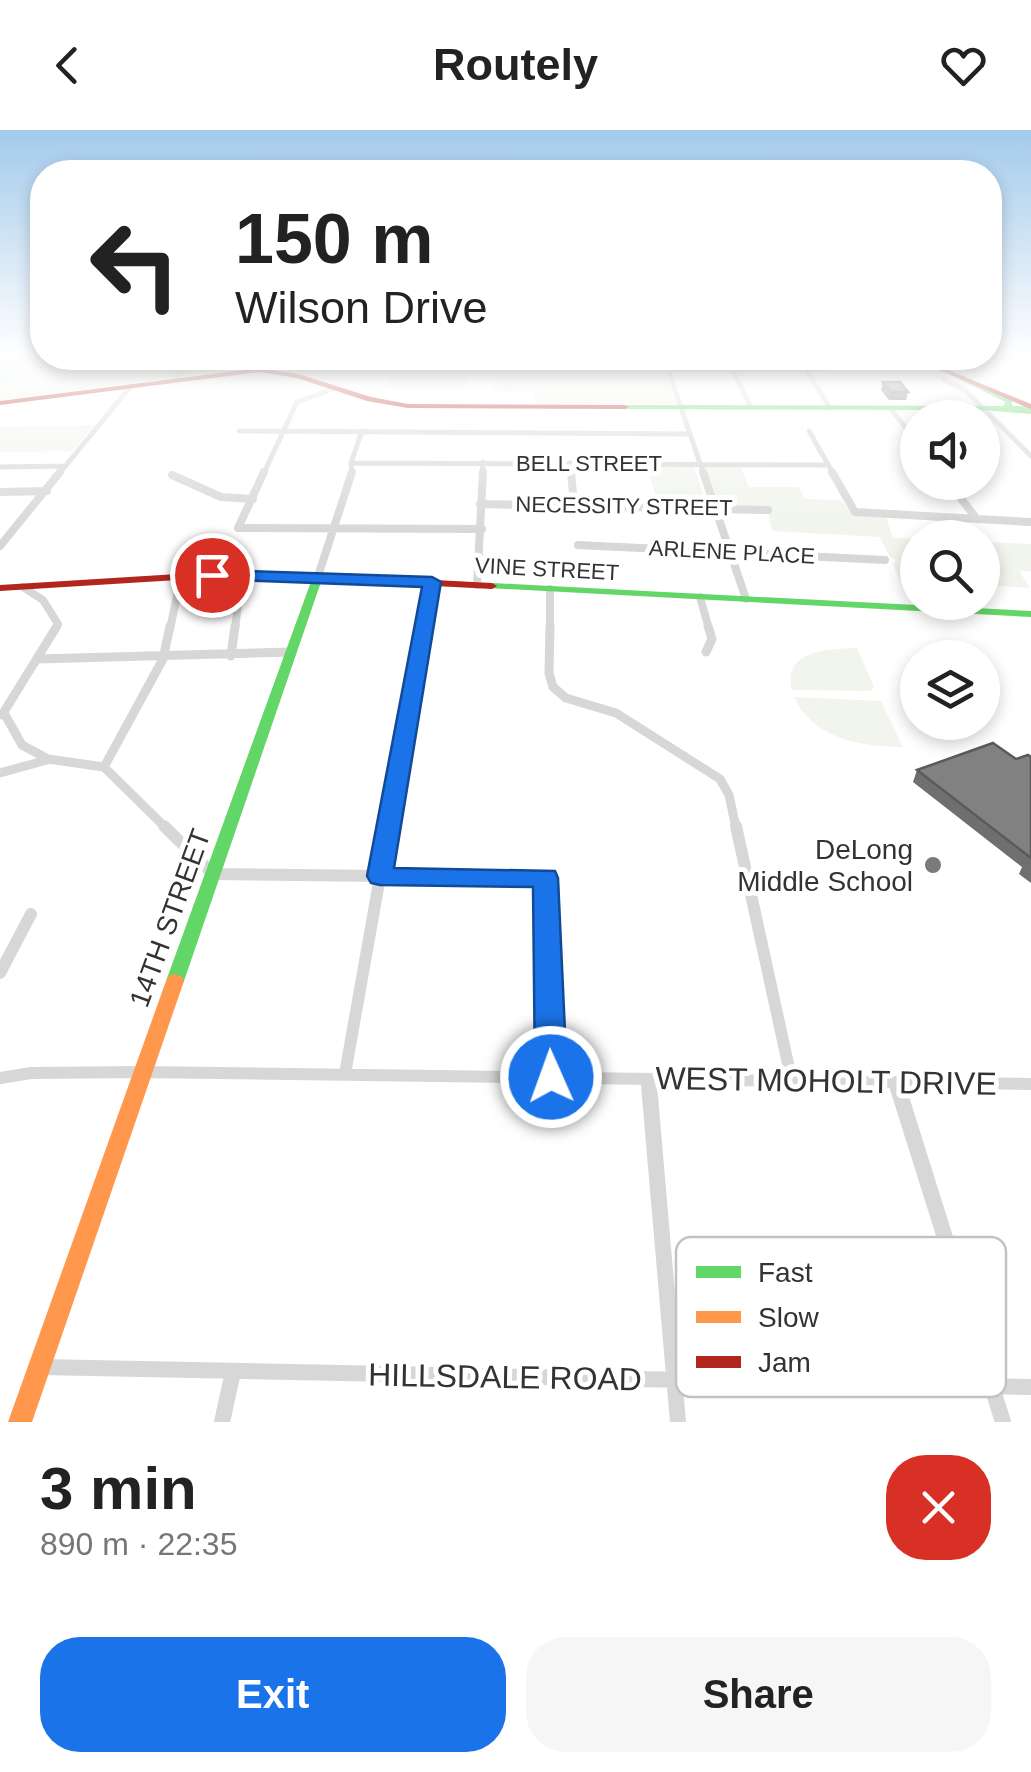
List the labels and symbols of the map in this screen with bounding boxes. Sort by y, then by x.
street label: BELL STREET [516,451,662,476]
street label: NECESSITY STREET [515,492,733,520]
pin [170,533,255,618]
street label: ARLENE PLACE [648,535,816,569]
street label: VINE STREET [474,553,620,585]
street label: 14TH STREET [124,825,216,1011]
place label: DeLong Middle School [737,834,913,897]
marker: DeLong Middle School [922,854,944,876]
position arrow [499,1025,603,1129]
street label: WEST MOHOLT DRIVE [655,1060,997,1102]
legend [676,1237,1006,1397]
text: Fast [758,1257,813,1288]
text: Slow [758,1302,819,1333]
text: Jam [758,1347,811,1378]
street label: HILLSDALE ROAD [368,1357,642,1397]

